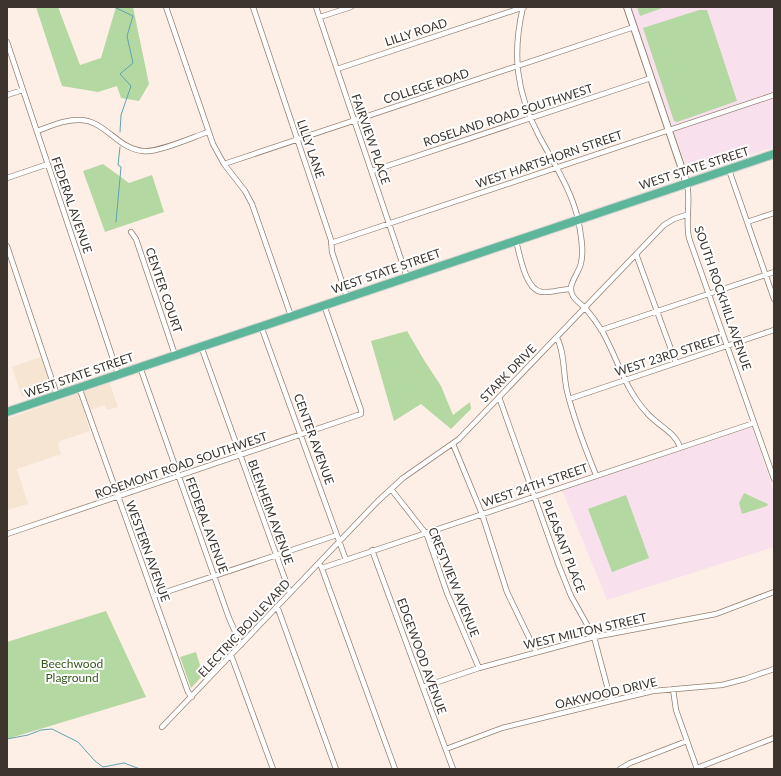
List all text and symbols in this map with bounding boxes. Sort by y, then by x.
street label: LILLY ROAD [383,15,449,49]
street label: COLLEGE ROAD [381,65,471,107]
street label: ROSELAND ROAD SOUTHWEST [421,80,595,150]
street label: FAIRVIEW PLACE [348,92,394,186]
street label: LILLY LANE [294,118,328,180]
street label: WEST HARTSHORN STREET [474,127,624,191]
street label: WEST STATE STREET [637,143,751,193]
street label: FEDERAL AVENUE [48,155,96,255]
street label: SOUTH ROCKHILL AVENUE [691,224,755,372]
street label: CENTER COURT [142,245,186,335]
street label: WEST STATE STREET [329,245,443,297]
street label: WEST 23RD STREET [613,331,723,379]
street label: STARK DRIVE [477,341,539,405]
street label: WEST STATE STREET [22,349,136,401]
street label: CENTER AVENUE [291,391,337,487]
street label: ROSEMONT ROAD SOUTHWEST [93,428,269,502]
street label: BLENHEIM AVENUE [245,457,297,567]
street label: WEST 24TH STREET [480,460,590,510]
street label: FEDERAL AVENUE [183,475,231,575]
street label: WESTERN AVENUE [123,498,173,604]
street label: PLEASANT PLACE [539,498,589,595]
street label: CRESTVIEW AVENUE [425,525,483,639]
street label: ELECTRIC BOULEVARD [195,576,293,680]
street label: EDGEWOOD AVENUE [394,596,450,716]
street label: WEST MILTON STREET [522,610,648,652]
park label: Beechwood Plaground [41,656,103,685]
street label: OAKWOOD DRIVE [554,674,659,712]

